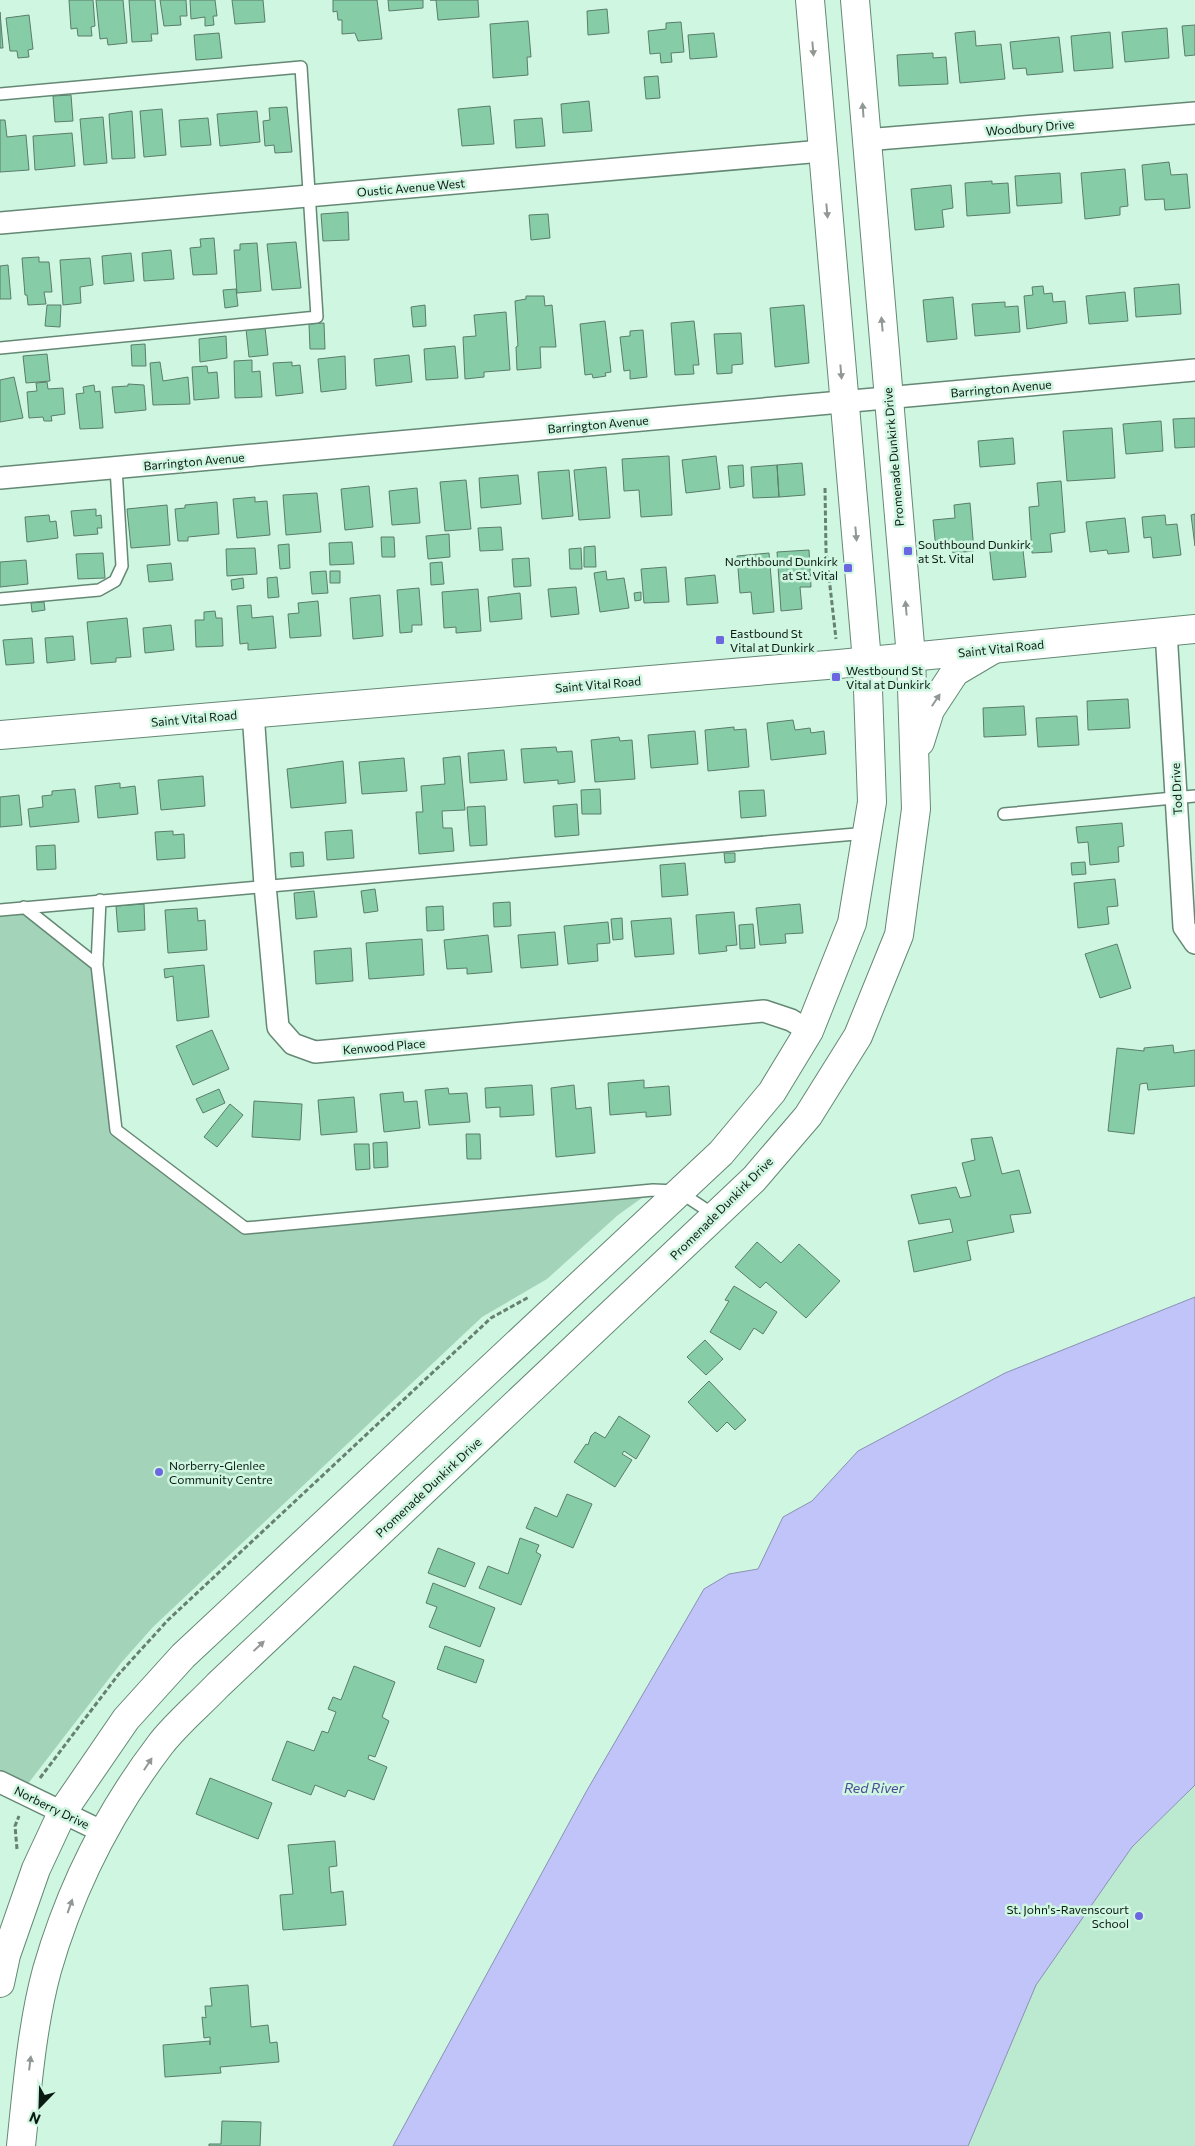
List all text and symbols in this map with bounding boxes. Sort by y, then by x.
one-way arrow [810,41,818,57]
one-way arrow [859,102,867,118]
street label: Woodbury Drive [985,116,1075,138]
street label: Oustic Avenue West [356,175,466,199]
one-way arrow [823,203,831,219]
one-way arrow [877,316,885,332]
one-way arrow [837,365,845,381]
street label: Barrington Avenue [950,377,1052,399]
street label: Promenade Dunkirk Drive [880,387,906,527]
street label: Barrington Avenue [547,413,649,435]
street label: Barrington Avenue [143,450,245,472]
one-way arrow [852,527,860,543]
place label: Southbound Dunkirk at St. Vital [918,537,1032,565]
marker: Southbound Dunkirk at St. Vital [902,545,914,557]
place label: Northbound Dunkirk at St. Vital [725,554,838,582]
marker: Northbound Dunkirk at St. Vital [842,562,854,574]
one-way arrow [902,600,910,616]
place label: Eastbound St Vital at Dunkirk [730,626,815,654]
marker: Eastbound St Vital at Dunkirk [714,634,726,646]
street label: Saint Vital Road [957,637,1045,659]
place label: Westbound St Vital at Dunkirk [846,663,931,691]
marker: Westbound St Vital at Dunkirk [830,671,842,683]
street label: Saint Vital Road [554,673,642,695]
one-way arrow [931,694,941,707]
street label: Saint Vital Road [150,707,238,729]
street label: Tod Drive [1168,763,1184,815]
street label: Kenwood Place [342,1035,426,1057]
street label: Promenade Dunkirk Drive [667,1154,775,1262]
street label: Promenade Dunkirk Drive [372,1434,484,1540]
place label: Norberry-Glenlee Community Centre [169,1458,273,1486]
marker: Norberry-Glenlee Community Centre [153,1466,165,1478]
one-way arrow [253,1640,265,1652]
one-way arrow [143,1757,153,1770]
water label: Red River [844,1779,904,1796]
street label: Norberry Drive [12,1783,92,1831]
one-way arrow [67,1898,74,1913]
place label: St. John's-Ravenscourt School [1006,1902,1129,1930]
marker: St. John's-Ravenscourt School [1133,1910,1145,1922]
one-way arrow [26,2054,34,2070]
north arrow [15,2081,65,2131]
text: N [27,2109,43,2128]

